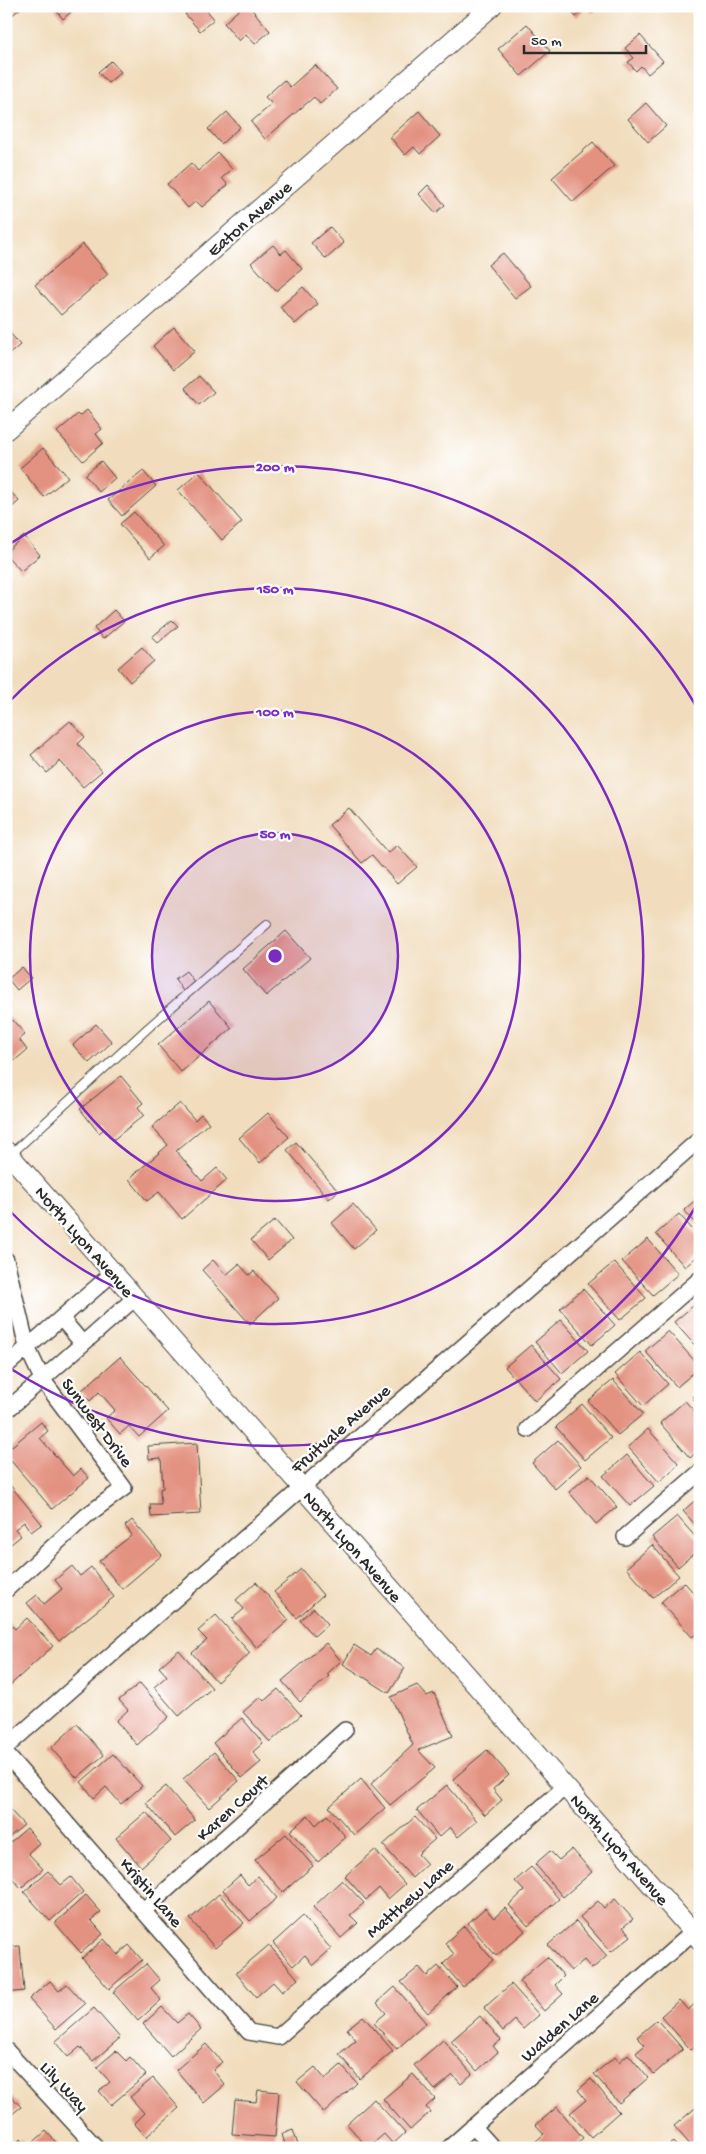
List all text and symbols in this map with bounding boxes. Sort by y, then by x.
scale bar [524,22,646,54]
text: 50 m [531,33,562,51]
street label: Eaton Avenue [204,177,298,262]
text: 200 m [256,459,295,477]
text: 150 m [256,581,294,599]
text: 100 m [255,704,294,722]
text: 50 m [260,826,291,844]
centre of rings [266,947,284,965]
street label: North Lyon Avenue [29,1183,138,1303]
street label: Sunwest Drive [56,1375,137,1473]
street label: Fruitvale Avenue [287,1381,396,1479]
street label: North Lyon Avenue [297,1488,406,1608]
street label: Karen Court [193,1770,275,1847]
street label: North Lyon Avenue [564,1791,673,1911]
street label: Kristin Lane [114,1855,186,1933]
street label: Matthew Lane [363,1856,459,1943]
street label: Walden Lane [517,1988,604,2067]
street label: Lily Way [34,2058,92,2118]

